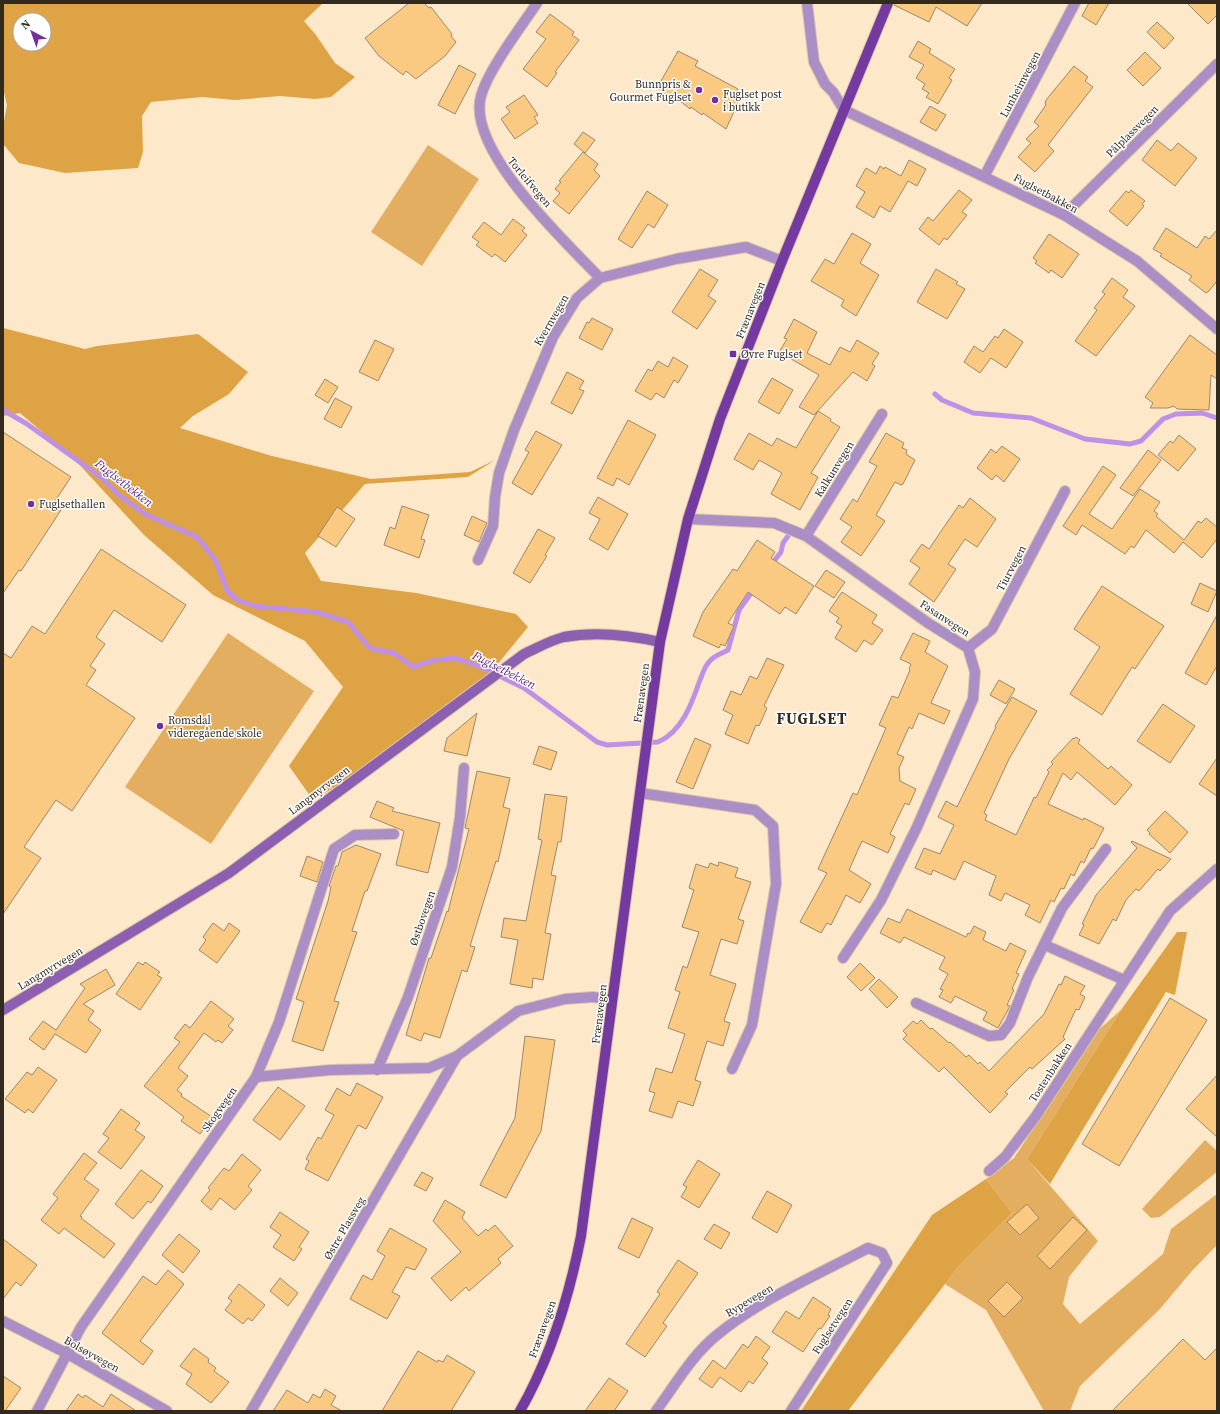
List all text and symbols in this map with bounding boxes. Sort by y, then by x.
north arrow [12,12,52,52]
text: N [18,17,34,33]
street label: Lunheimvegen [997,48,1044,120]
place label: Bunnpris & Gourmet Fuglset [610,77,691,105]
marker: Bunnpris & Gourmet Fuglset [694,85,704,95]
place label: Fuglset post i butikk [723,87,782,115]
marker: Fuglset post i butikk [710,95,720,105]
street label: Pålplassvegen [1103,102,1162,161]
street label: Torleifvegen [504,154,555,211]
street label: Fuglsetbakken [1011,170,1081,217]
street label: Frænavegen [732,279,769,341]
street label: Kvernvegen [531,291,572,349]
place label: Øvre Fuglset [741,347,803,362]
marker: Øvre Fuglset [728,349,738,359]
street label: Kalkunvegen [811,438,858,500]
water label: Fuglsetbekken [91,455,156,511]
place label: Fuglsethallen [39,497,106,512]
marker: Fuglsethallen [26,499,36,509]
street label: Tiurvegen [993,542,1030,594]
street label: Fasanvegen [917,597,973,640]
water label: Fuglsetbekken [469,647,539,693]
street label: Frænavegen [630,662,653,724]
district label: FUGLSET [776,708,848,729]
place label: Romsdal videregående skole [168,713,262,741]
marker: Romsdal videregående skole [155,721,165,731]
street label: Langmyrvegen [286,762,353,818]
street label: Østbovegen [406,888,439,948]
street label: Langmyrvegen [15,943,86,994]
street label: Frænavegen [588,983,611,1045]
street label: Tostenbakken [1025,1039,1076,1105]
street label: Skogvegen [198,1083,241,1135]
street label: Østre Plassveg [320,1194,369,1262]
street label: Rypevegen [723,1280,776,1321]
street label: Fuglsetvegen [809,1295,856,1357]
street label: Frænavegen [525,1298,560,1360]
street label: Bolsøyvegen [61,1333,123,1376]

